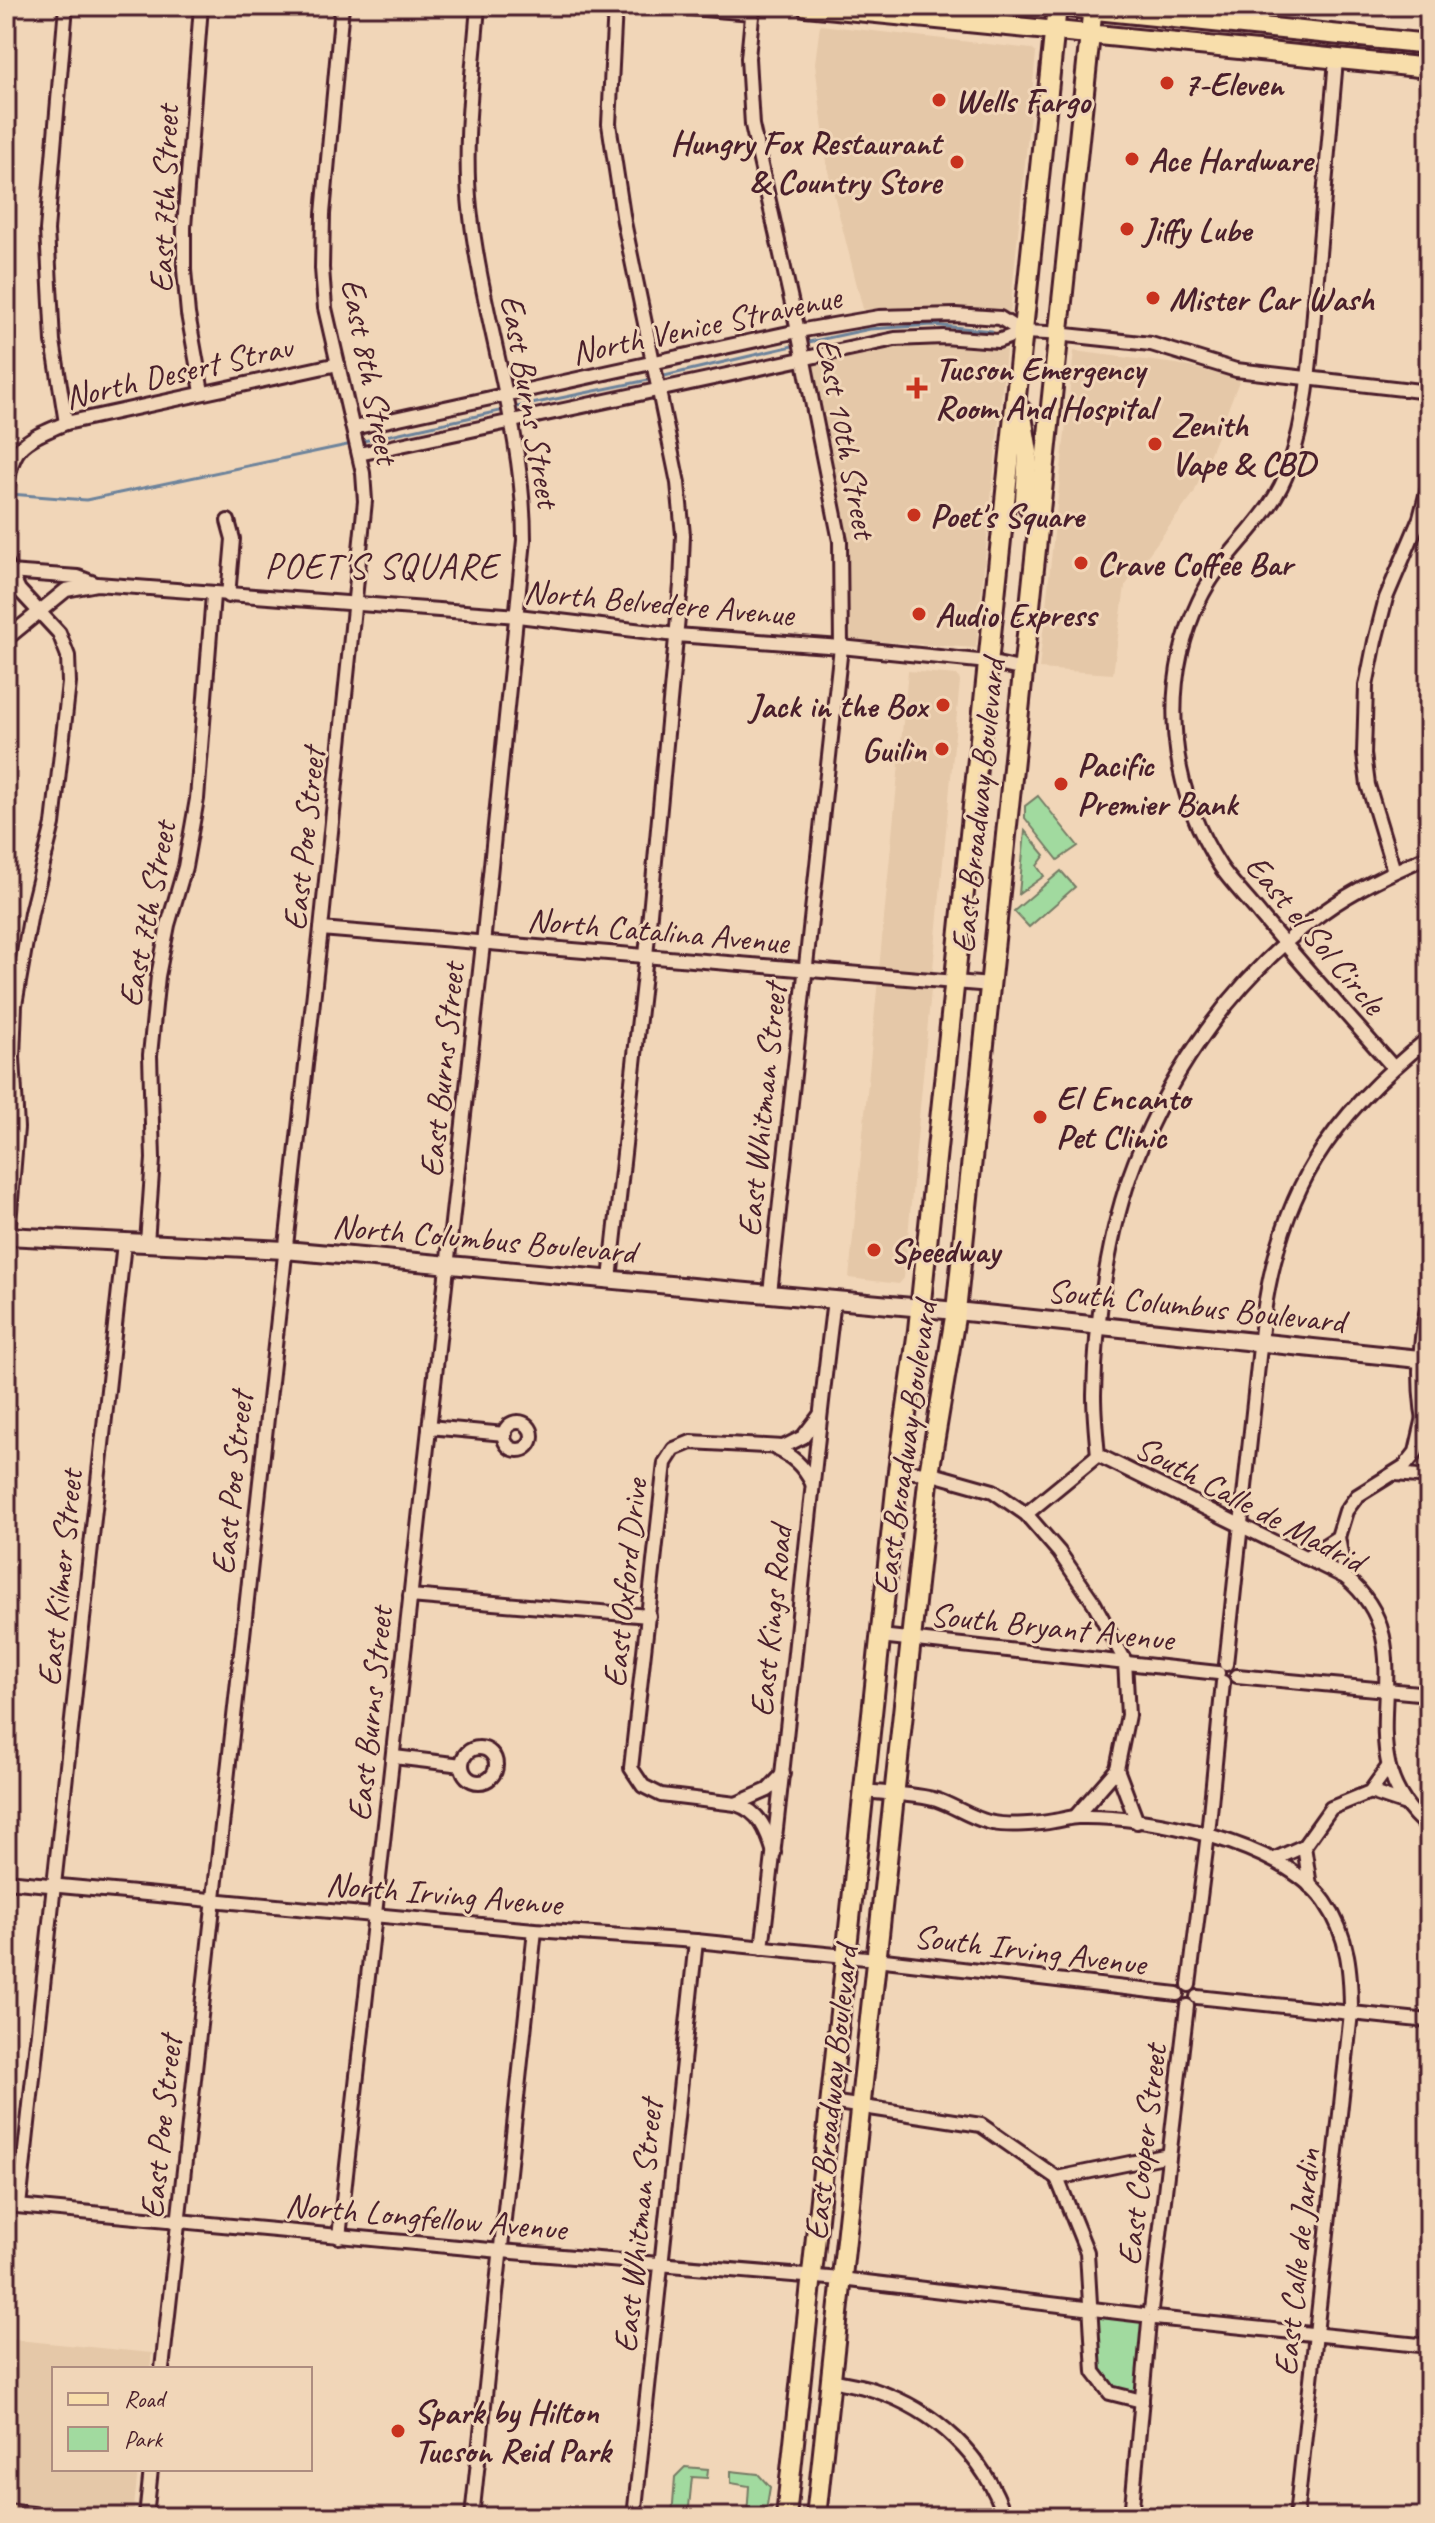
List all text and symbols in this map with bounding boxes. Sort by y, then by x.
place label: 7-Eleven [1183,62,1285,105]
marker: 7-Eleven [1158,74,1176,92]
place label: Wells Fargo [955,79,1092,122]
marker: Wells Fargo [930,91,948,109]
street label: East 7th Street [139,101,188,293]
place label: Hungry Fox Restaurant & Country Store [670,121,945,203]
place label: Ace Hardware [1148,138,1316,181]
marker: Ace Hardware [1123,150,1141,168]
marker: Hungry Fox Restaurant & Country Store [948,153,966,171]
place label: Jiffy Lube [1141,208,1254,251]
marker: Jiffy Lube [1118,220,1136,238]
street label: East 8th Street [332,275,410,471]
street label: North Venice Stravenue [568,275,846,374]
place label: Mister Car Wash [1169,277,1375,320]
marker: Mister Car Wash [1144,289,1162,307]
street label: East Burns Street [491,292,571,514]
street label: North Desert Strav [61,324,298,418]
street label: East 10th Street [806,334,888,545]
place label: Tucson Emergency Room And Hospital [935,347,1162,429]
marker: Tucson Emergency Room And Hospital [906,377,928,399]
place label: Zenith Vape & CBD [1171,403,1319,485]
marker: Zenith Vape & CBD [1146,435,1164,453]
place label: Poet's Square [930,494,1086,537]
marker: Poet's Square [905,506,923,524]
place label: Crave Coffee Bar [1097,542,1296,585]
district label: POET'S SQUARE [265,543,501,589]
marker: Crave Coffee Bar [1072,554,1090,572]
street label: North Belvedere Avenue [522,569,797,636]
place label: Audio Express [935,593,1099,636]
marker: Audio Express [910,605,928,623]
street label: East Broadway Boulevard [941,653,1015,955]
place label: Jack in the Box [747,684,930,727]
marker: Jack in the Box [934,696,952,714]
place label: Guilin [862,728,927,771]
marker: Guilin [933,740,951,758]
street label: East Poe Street [273,741,335,932]
place label: Pacific Premier Bank [1077,743,1240,825]
marker: Pacific Premier Bank [1052,775,1070,793]
street label: East 7th Street [107,814,186,1010]
street label: East el Sol Circle [1236,845,1396,1025]
street label: North Catalina Avenue [526,898,792,964]
street label: East Burns Street [409,957,475,1179]
street label: East Whitman Street [727,977,797,1238]
place label: El Encanto Pet Clinic [1056,1076,1194,1158]
marker: El Encanto Pet Clinic [1031,1108,1049,1126]
street label: North Columbus Boulevard [331,1204,643,1274]
place label: Speedway [890,1229,1003,1272]
marker: Speedway [865,1241,883,1259]
street label: South Columbus Boulevard [1045,1268,1351,1343]
street label: East Broadway Boulevard [863,1294,947,1597]
street label: East Poe Street [201,1385,263,1576]
street label: South Calle de Madrid [1128,1425,1377,1585]
street label: East Kilmer Street [27,1464,93,1688]
street label: East Oxford Drive [592,1475,657,1689]
street label: East Kings Road [739,1519,802,1719]
street label: South Bryant Avenue [928,1592,1179,1661]
street label: East Burns Street [337,1601,403,1823]
street label: North Irving Avenue [324,1862,567,1925]
street label: South Irving Avenue [912,1914,1151,1985]
street label: East Broadway Boulevard [794,1940,868,2242]
street label: East Poe Street [130,2029,192,2220]
street label: East Cooper Street [1107,2039,1177,2268]
street label: East Whitman Street [603,2093,673,2354]
street label: East Calle de Jardin [1263,2146,1330,2378]
street label: North Longfellow Avenue [284,2183,571,2250]
legend [52,2367,312,2471]
text: Road [124,2384,168,2414]
place label: Spark by Hilton Tucson Reid Park [414,2390,614,2472]
marker: Spark by Hilton Tucson Reid Park [389,2422,407,2440]
text: Park [124,2424,164,2454]

